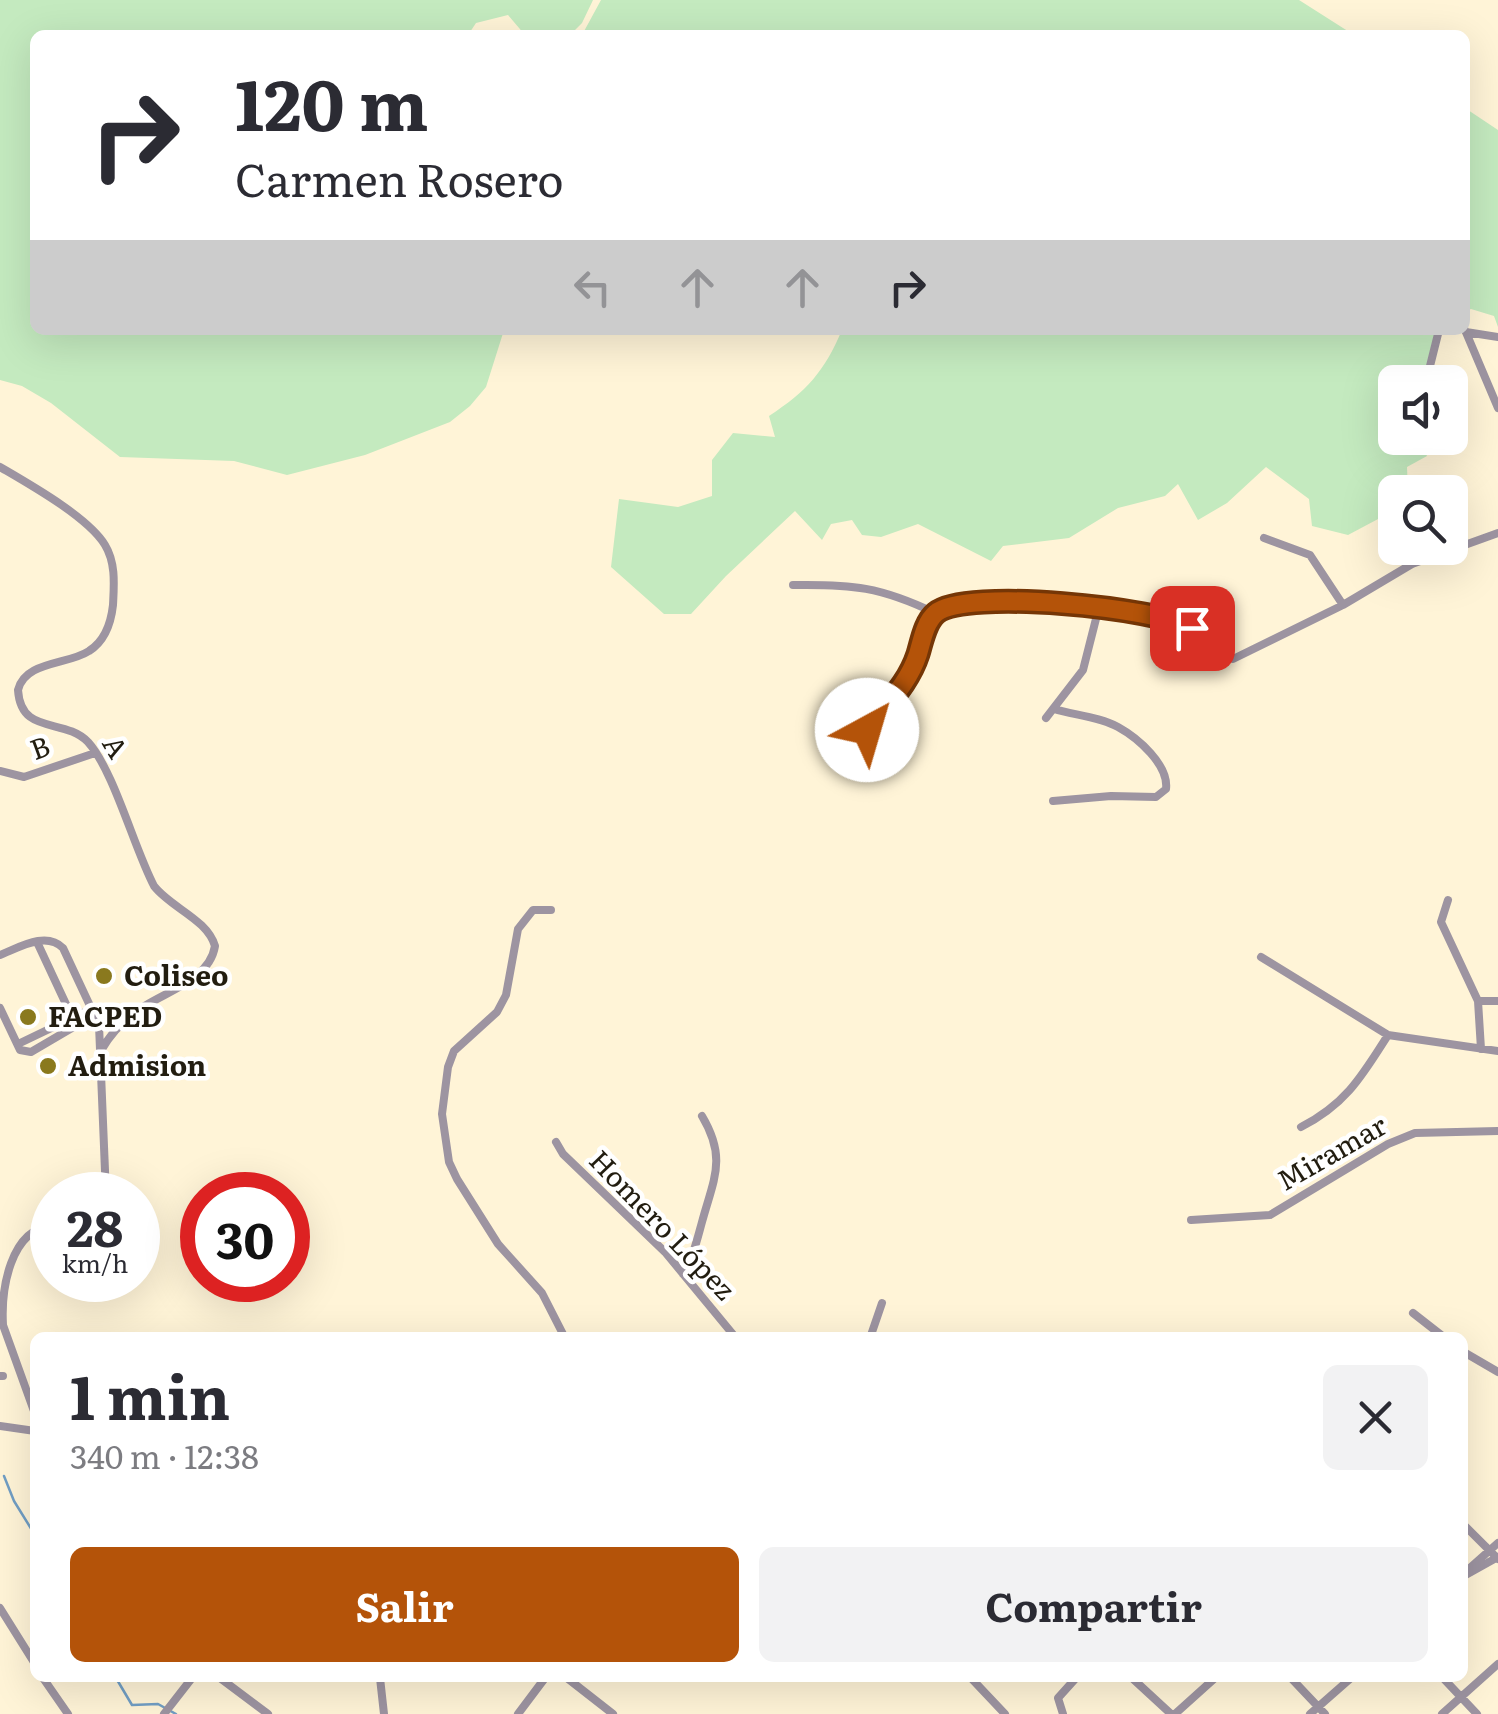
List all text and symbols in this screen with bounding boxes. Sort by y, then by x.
text: 120 m [235,49,428,153]
icon: right [70,70,200,200]
text: Carmen Rosero [235,144,564,211]
icon: left [565,260,620,315]
icon: ahead [670,260,725,315]
icon: ahead [775,260,830,315]
icon: right [880,260,935,315]
map controls [1378,365,1468,565]
button: sound [1378,365,1468,455]
button: search [1378,475,1468,565]
pin [1150,586,1235,671]
icon: arrive [1165,601,1220,656]
position arrow [815,678,919,782]
street label: B [23,723,55,769]
street label: A [93,726,140,766]
place label: Coliseo [124,953,229,995]
marker: Coliseo [93,965,115,987]
place label: FACPED [48,994,162,1036]
marker: FACPED [17,1006,39,1028]
place label: Admision [68,1043,206,1085]
marker: Admision [37,1055,59,1077]
street label: Miramar [1268,1103,1394,1200]
street label: Homero López [581,1139,746,1308]
speed limit sign: 30 [180,1172,310,1302]
text: 28 [67,1188,123,1262]
text: km/h [62,1244,128,1281]
text: 1 min [70,1349,230,1438]
button: close [1323,1365,1428,1470]
text: 340 m · 12:38 [70,1431,259,1479]
button: Salir [70,1547,739,1662]
button: Compartir [759,1547,1428,1662]

